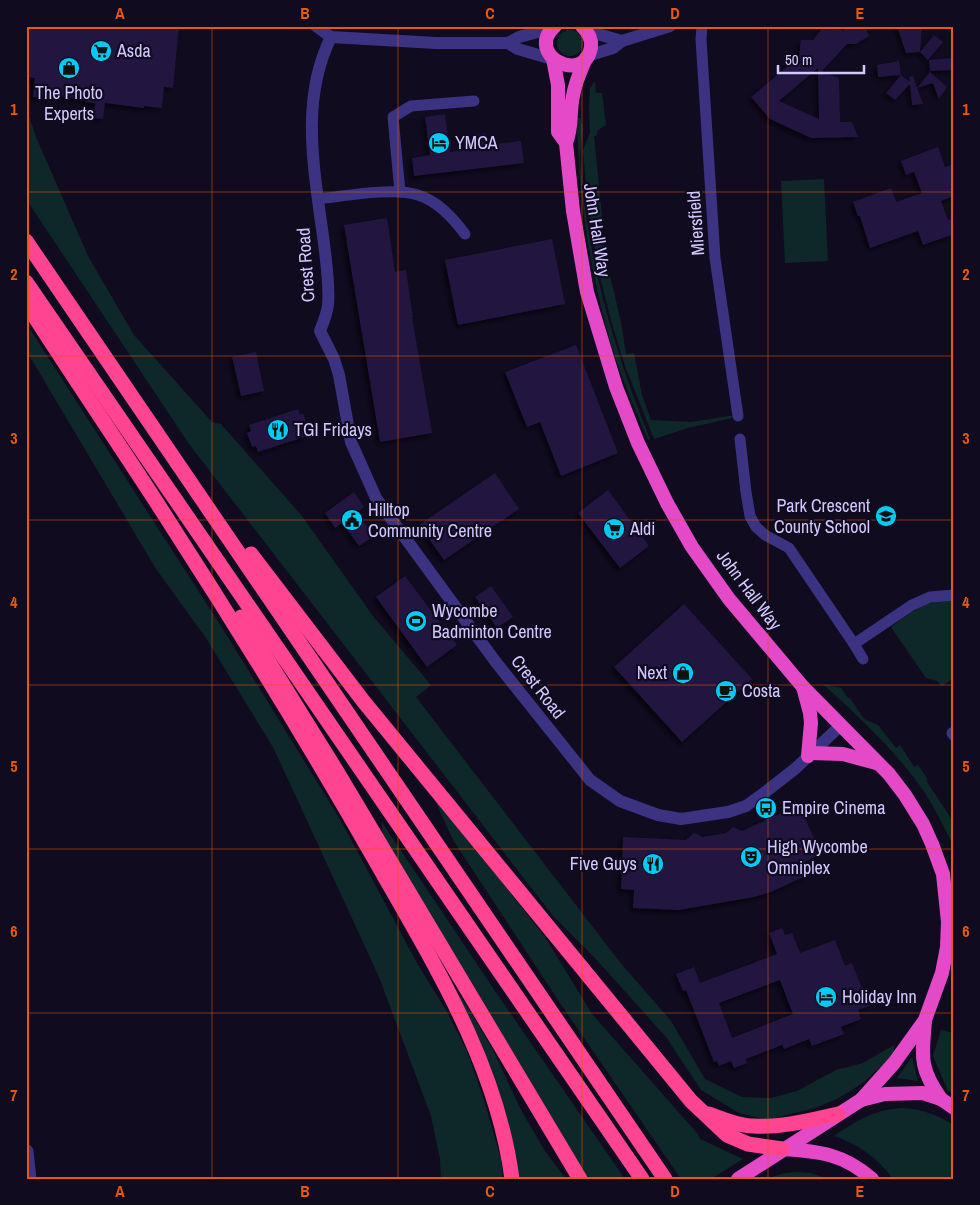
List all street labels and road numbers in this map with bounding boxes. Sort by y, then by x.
street label: John Hall Way [578,181,617,279]
street label: Miersfield [681,190,710,256]
street label: Crest Road [290,227,321,303]
street label: John Hall Way [711,544,788,635]
street label: Crest Road [506,650,571,724]

